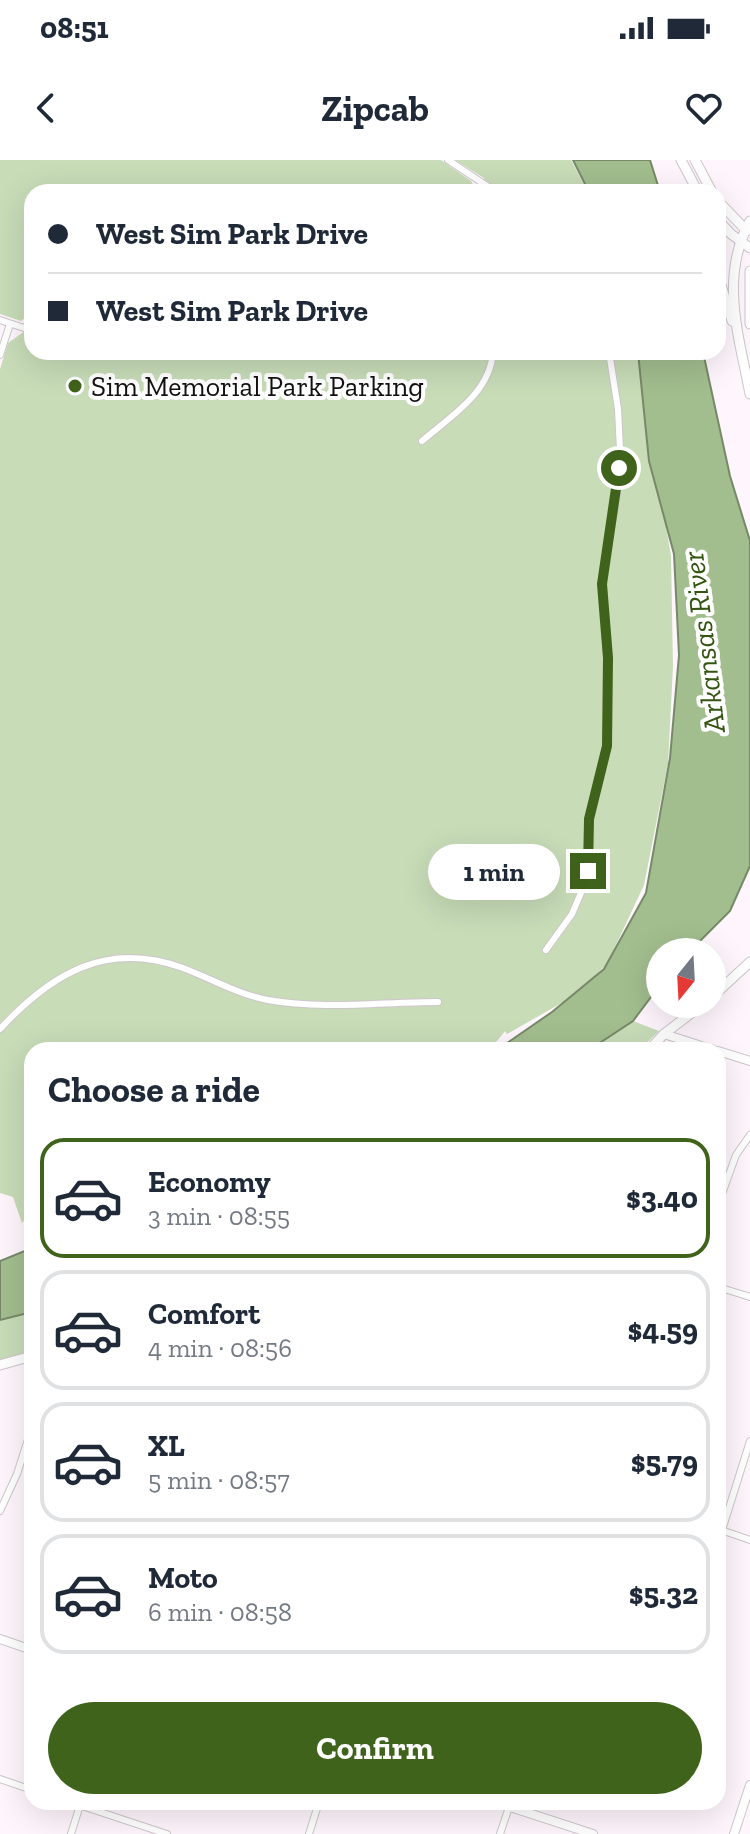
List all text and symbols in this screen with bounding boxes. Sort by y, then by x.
text: 08:51 [40,10,109,46]
icon: back [24,86,68,130]
icon: heart [682,86,726,130]
text: Zipcab [321,87,429,130]
text: West Sim Park Drive [96,216,368,252]
text: West Sim Park Drive [96,293,368,329]
place label: Sim Memorial Park Parking [91,370,424,403]
marker: Sim Memorial Park Parking [66,377,84,395]
route start [601,450,637,486]
water label: Arkansas River [675,548,733,736]
callout: 1 min [428,843,560,899]
route end [570,853,606,889]
text: 1 min [463,856,525,888]
north arrow [646,938,726,1018]
map controls [646,938,726,1018]
text: Choose a ride [48,1068,260,1111]
icon: car [52,1162,124,1234]
text: Economy [148,1164,271,1200]
text: $3.40 [626,1180,698,1216]
text: 3 min · 08:55 [148,1200,290,1232]
icon: car [52,1294,124,1366]
text: Comfort [148,1296,260,1332]
text: $4.59 [628,1312,698,1348]
text: 4 min · 08:56 [148,1332,292,1364]
icon: car [52,1426,124,1498]
text: XL [148,1428,185,1464]
text: $5.79 [631,1444,698,1480]
text: 5 min · 08:57 [148,1464,290,1496]
icon: car [52,1558,124,1630]
text: Moto [148,1560,218,1596]
text: $5.32 [629,1576,698,1612]
text: 6 min · 08:58 [148,1596,292,1628]
button: Confirm [48,1702,702,1794]

